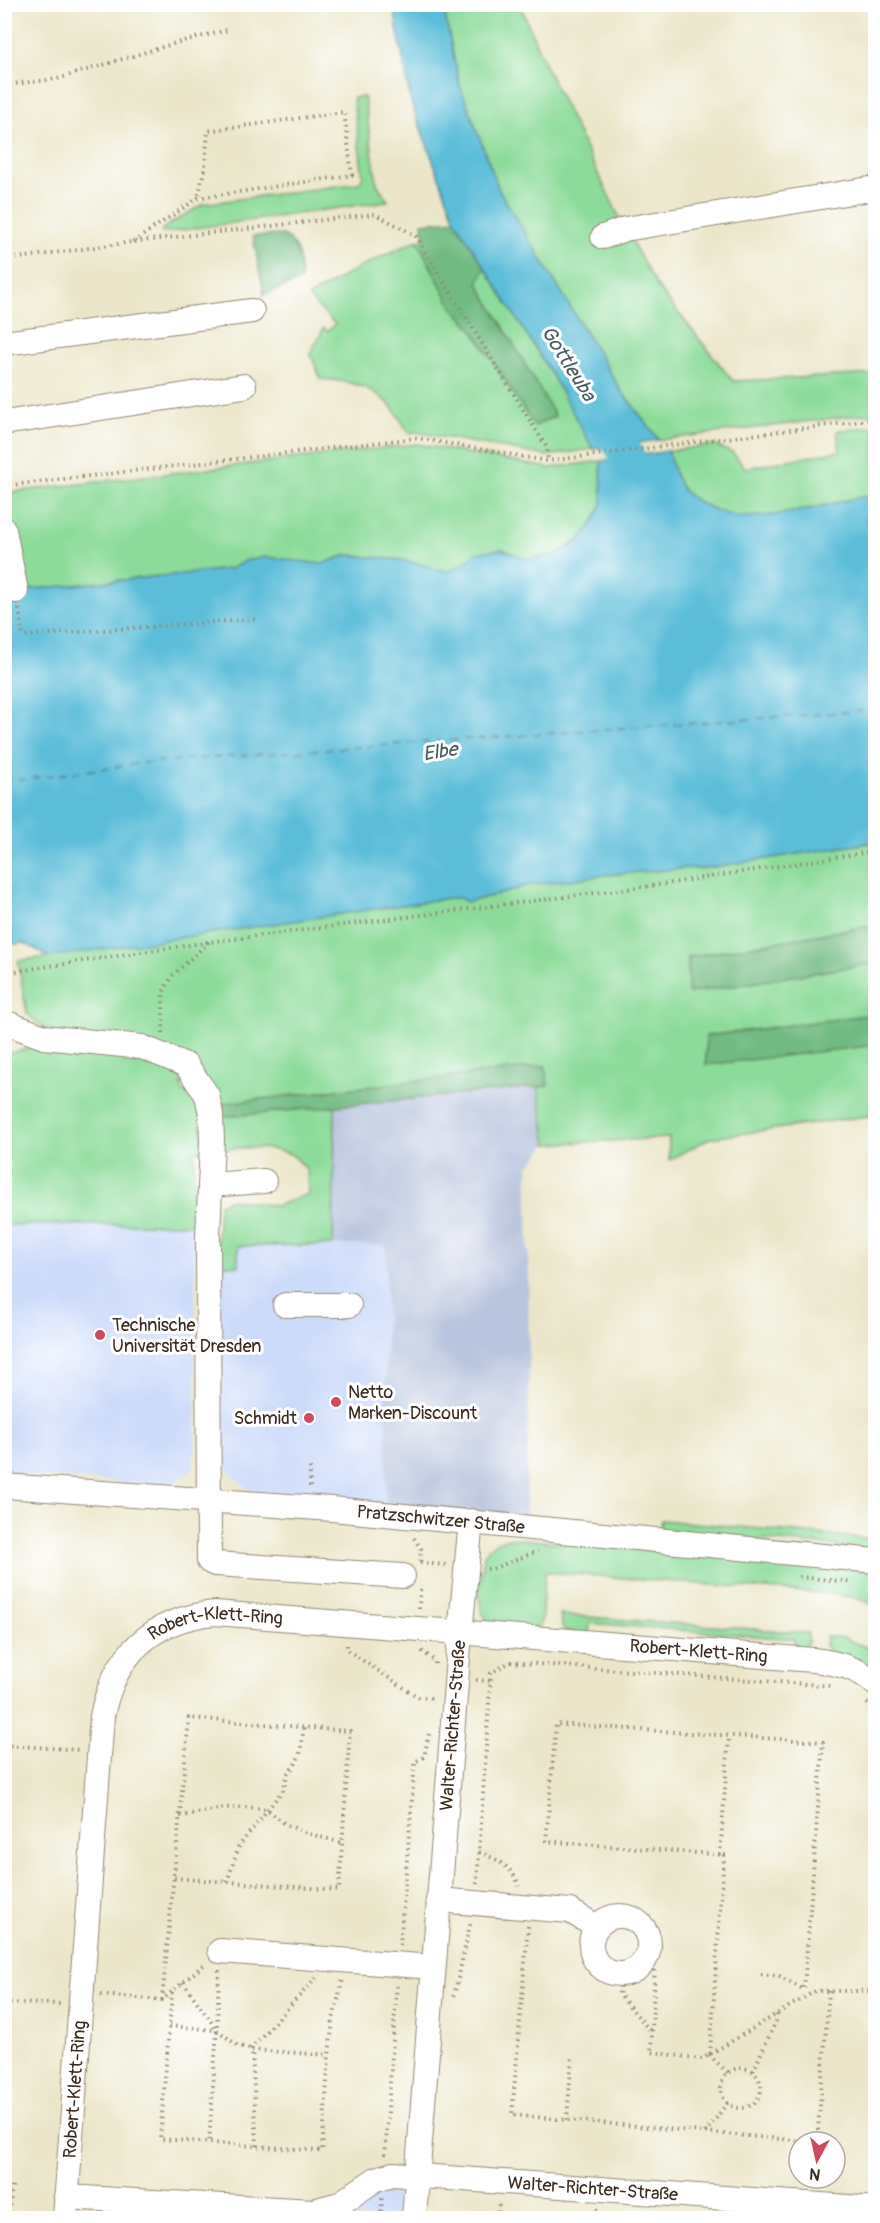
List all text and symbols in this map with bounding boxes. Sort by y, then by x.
water label: Gottleuba [536,321,602,407]
water label: Elbe [421,736,461,767]
place label: Technische Universität Dresden [112,1314,261,1358]
marker: Technische Universität Dresden [93,1328,107,1342]
place label: Netto Marken-Discount [348,1381,478,1425]
marker: Netto Marken-Discount [329,1395,343,1409]
place label: Schmidt [234,1407,298,1430]
marker: Schmidt [302,1411,316,1425]
street label: Pratzschwitzer Straße [356,1500,526,1539]
street label: Robert-Klett-Ring [143,1602,284,1646]
street label: Robert-Klett-Ring [629,1635,768,1668]
street label: Walter-Richter-Straße [435,1639,471,1812]
street label: Robert-Klett-Ring [58,2020,92,2159]
north arrow [787,2130,847,2190]
text: N [808,2163,822,2185]
street label: Walter-Richter-Straße [507,2171,679,2207]

